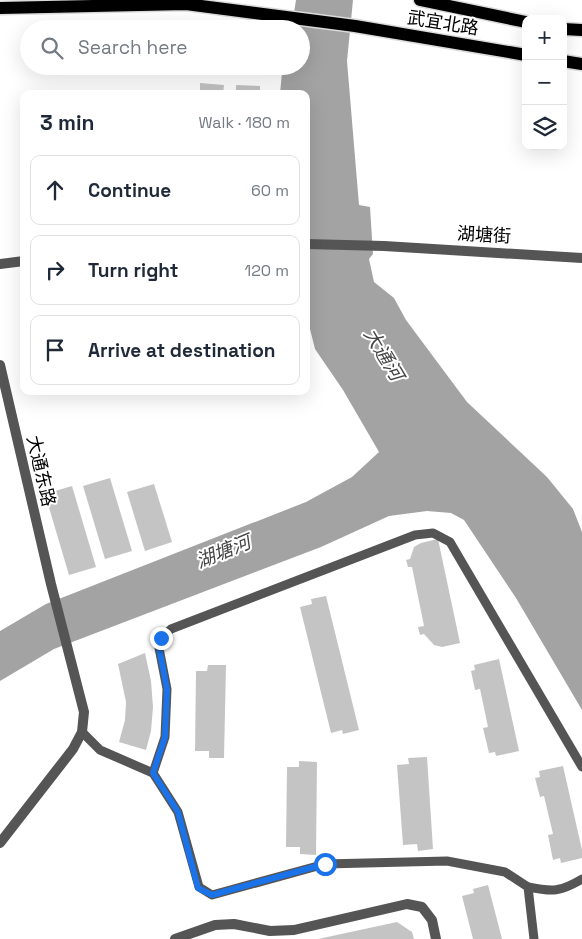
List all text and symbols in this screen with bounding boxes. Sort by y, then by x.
street label: 武宜北路 [406,6,480,39]
map controls [522,15,567,150]
button: + [522,15,567,60]
search box [20,20,310,75]
icon: search [38,34,66,62]
text: Search here [78,35,188,60]
button: − [522,60,567,105]
button: layers [522,105,567,150]
text: 3 min [40,109,95,136]
text: Walk · 180 m [198,112,290,133]
icon: ahead [41,176,69,204]
text: Continue [88,178,171,203]
text: 60 m [251,180,289,201]
street label: 湖塘街 [456,222,512,247]
icon: right [41,256,69,284]
text: Turn right [88,258,178,283]
text: 120 m [245,260,289,281]
water label: 大通河 [358,323,411,389]
icon: arrive [41,336,69,364]
text: Arrive at destination [88,338,276,363]
street label: 大通东路 [22,433,61,509]
water label: 湖塘河 [192,528,258,574]
route end [150,627,173,650]
route start [314,853,337,876]

